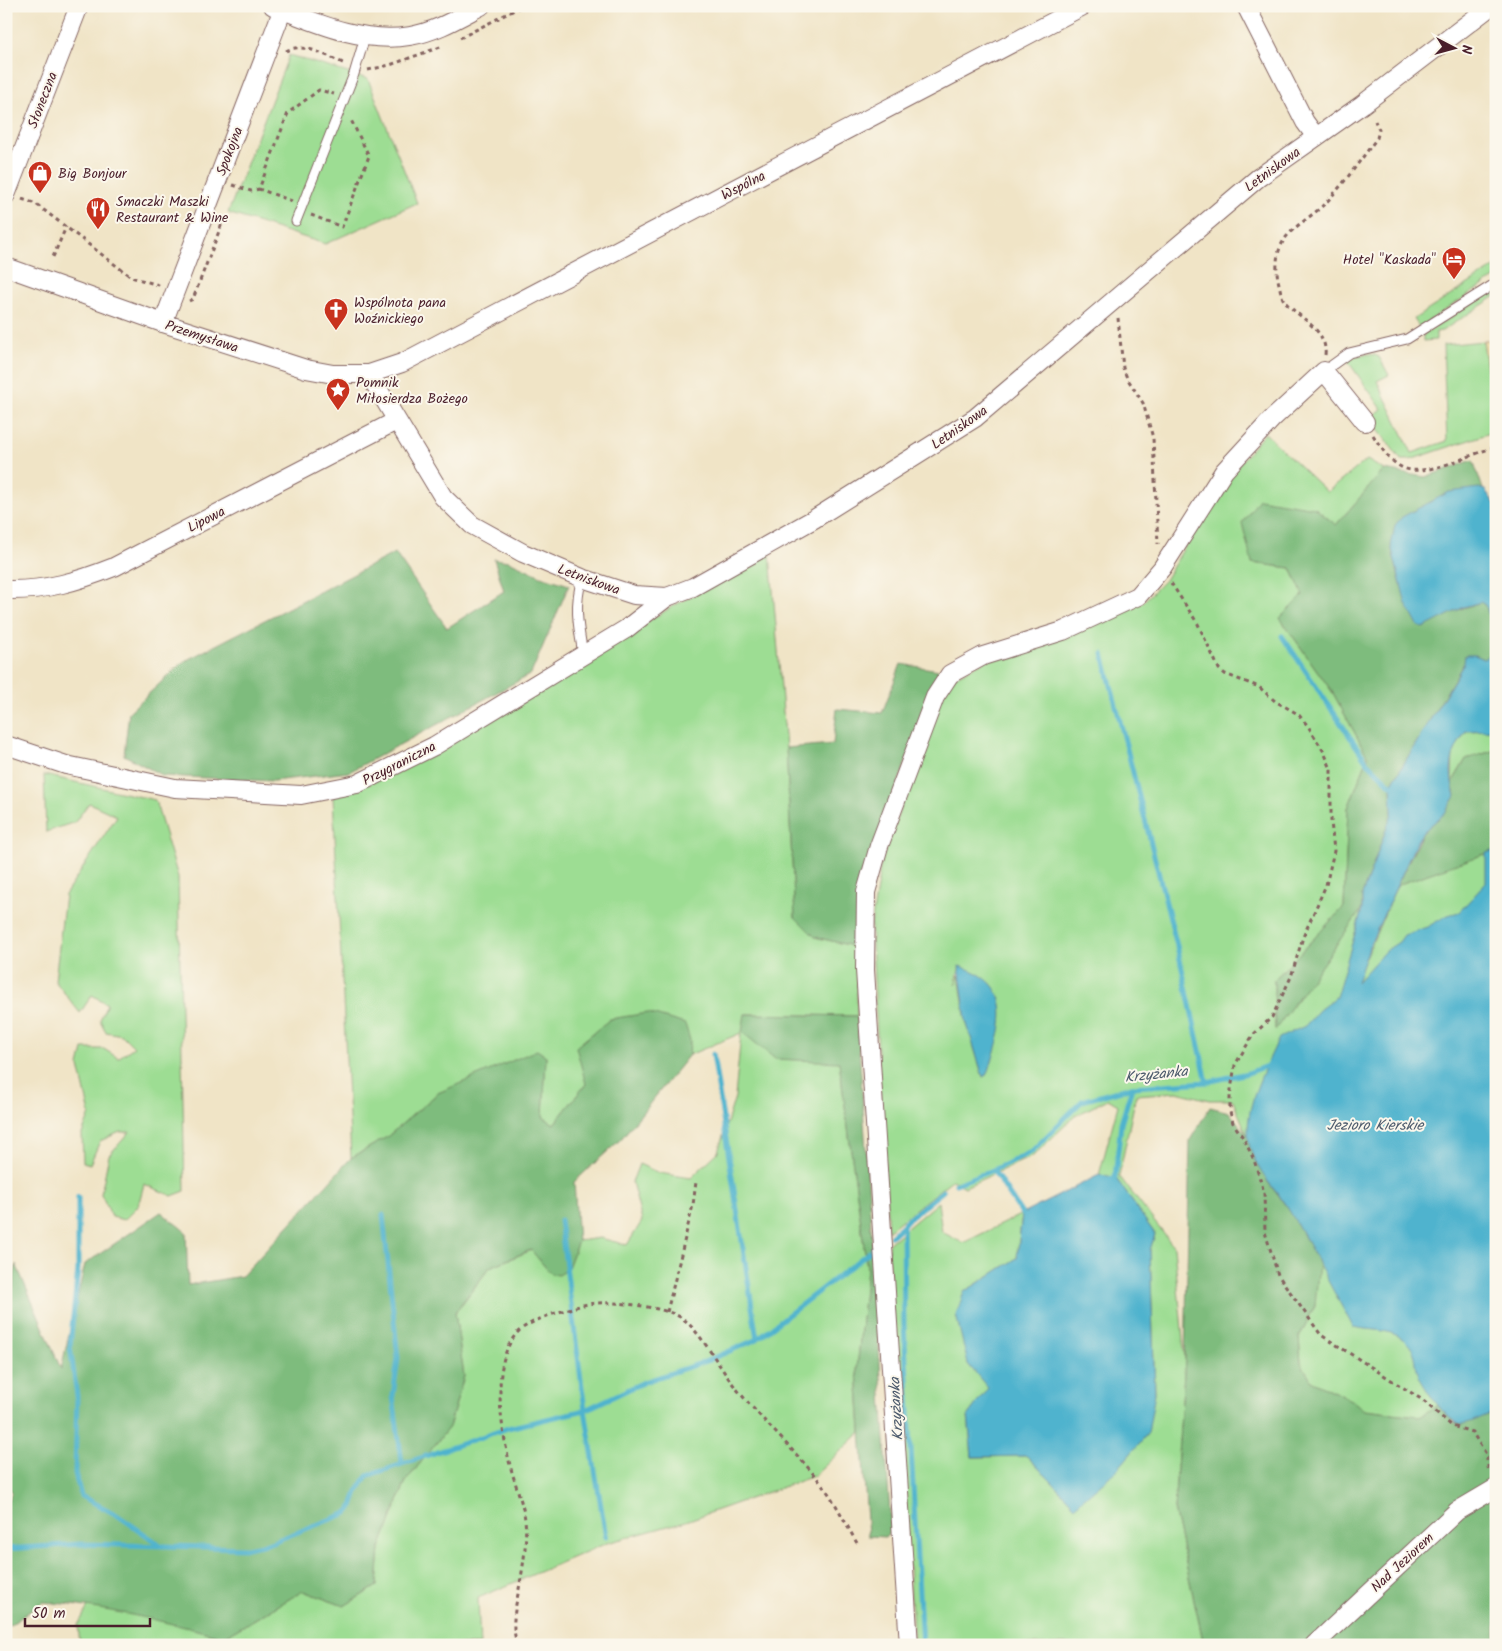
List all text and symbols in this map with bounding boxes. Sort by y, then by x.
north arrow [1430,22,1480,72]
text: N [1455,44,1477,55]
street label: Słoneczna [22,69,64,132]
street label: Spokojna [211,124,249,179]
street label: Letniskowa [1240,142,1305,198]
shop icon: Big Bonjour [27,160,53,194]
place label: Big Bonjour [58,163,128,185]
street label: Wspólna [717,165,770,206]
place label: Smaczki Maszki Restaurant & Wine [116,191,229,229]
restaurant icon: Smaczki Maszki Restaurant & Wine [85,196,111,230]
hotel icon: Hotel "Kaskada" [1441,246,1467,280]
place label: Hotel "Kaskada" [1343,249,1436,271]
place label: Wspólnota pana Woźnickiego [354,292,446,330]
church icon: Wspólnota pana Woźnickiego [323,297,349,331]
street label: Przemysława [162,315,241,359]
place label: Pomnik Miłosierdza Bożego [356,372,468,410]
place icon: Pomnik Miłosierdza Bożego [325,377,351,411]
street label: Letniskowa [927,400,993,455]
street label: Lipowa [184,501,229,539]
street label: Letniskowa [554,558,623,601]
street label: Przygraniczna [359,736,440,792]
water label: Krzyżanka [1123,1060,1190,1090]
water label: Jezioro Kierskie [1327,1114,1424,1138]
water label: Krzyżanka [883,1376,911,1441]
street label: Nad Jeziorem [1366,1528,1439,1598]
scale bar [25,1596,150,1628]
text: 50 m [32,1602,66,1626]

